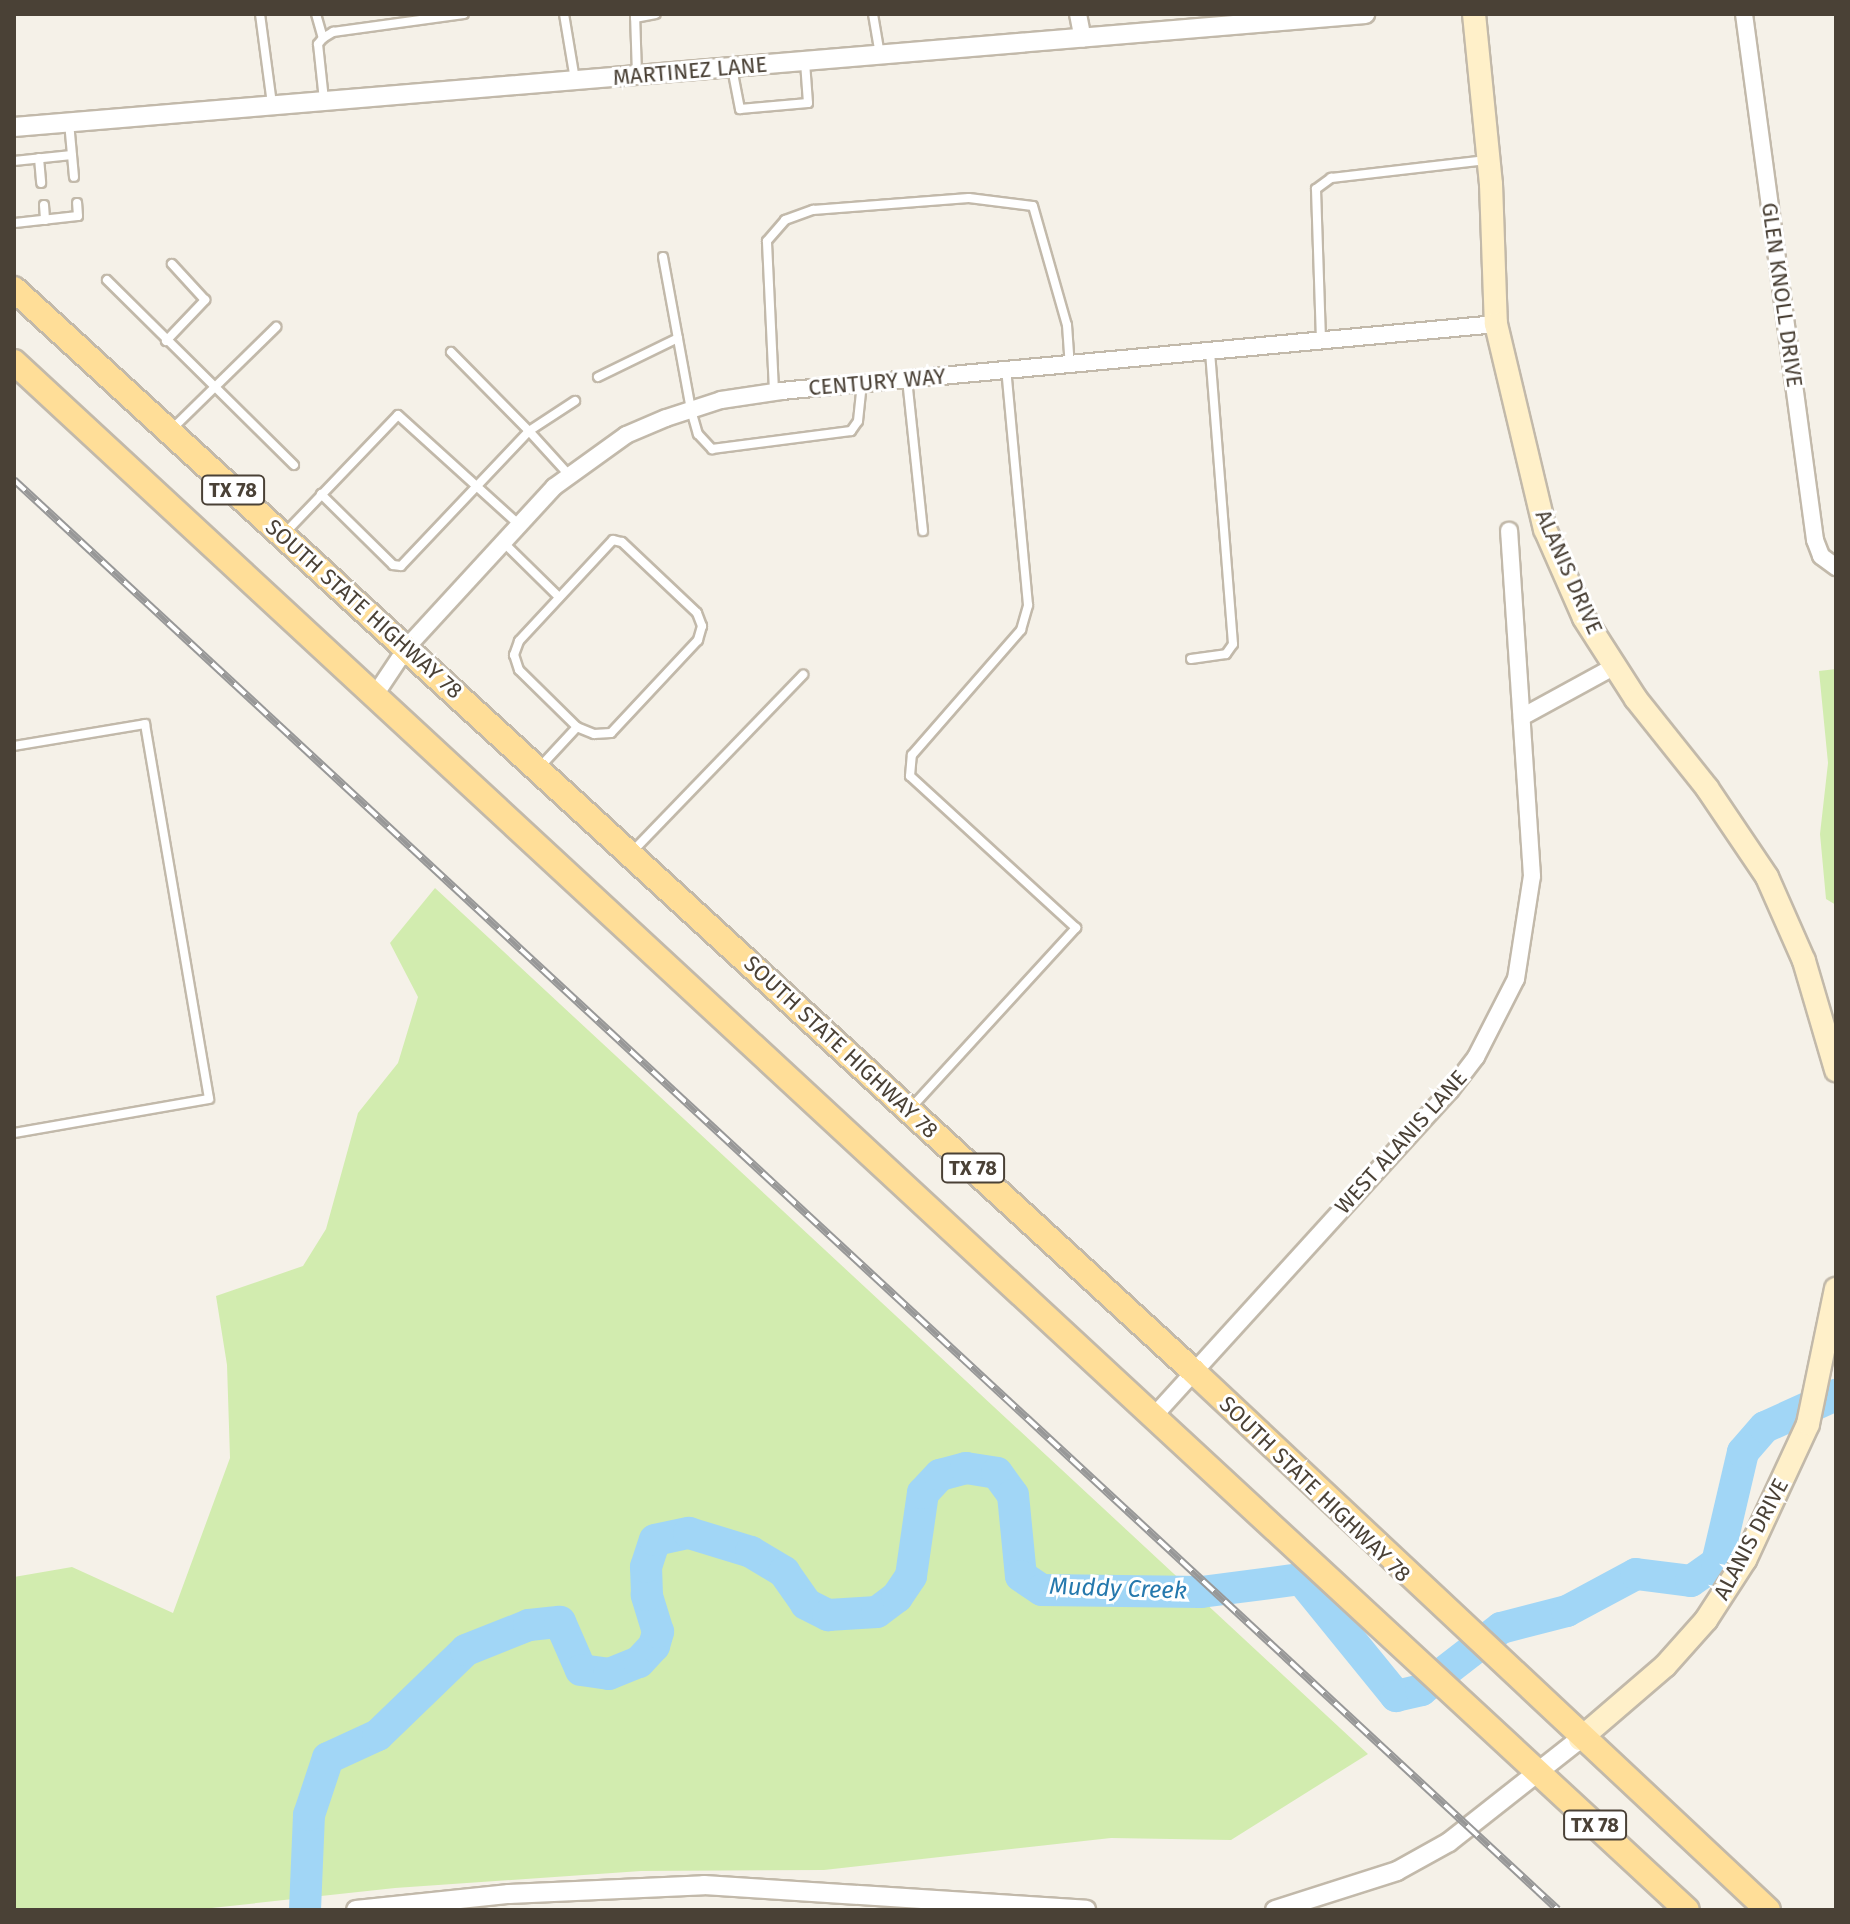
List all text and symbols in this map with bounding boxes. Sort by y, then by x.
street label: MARTINEZ LANE [612,51,768,91]
street label: GLEN KNOLL DRIVE [1756,201,1808,389]
street label: CENTURY WAY [807,363,947,401]
road number: TX 78 [201,474,265,506]
street label: ALANIS DRIVE [1530,506,1608,638]
street label: SOUTH STATE HIGHWAY 78 [260,514,468,704]
street label: SOUTH STATE HIGHWAY 78 [739,950,943,1144]
street label: WEST ALANIS LANE [1330,1065,1472,1219]
road number: TX 78 [941,1152,1005,1184]
street label: SOUTH STATE HIGHWAY 78 [1214,1391,1416,1587]
street label: ALANIS DRIVE [1708,1474,1794,1604]
water label: Muddy Creek [1049,1572,1187,1606]
road number: TX 78 [1563,1809,1627,1841]

